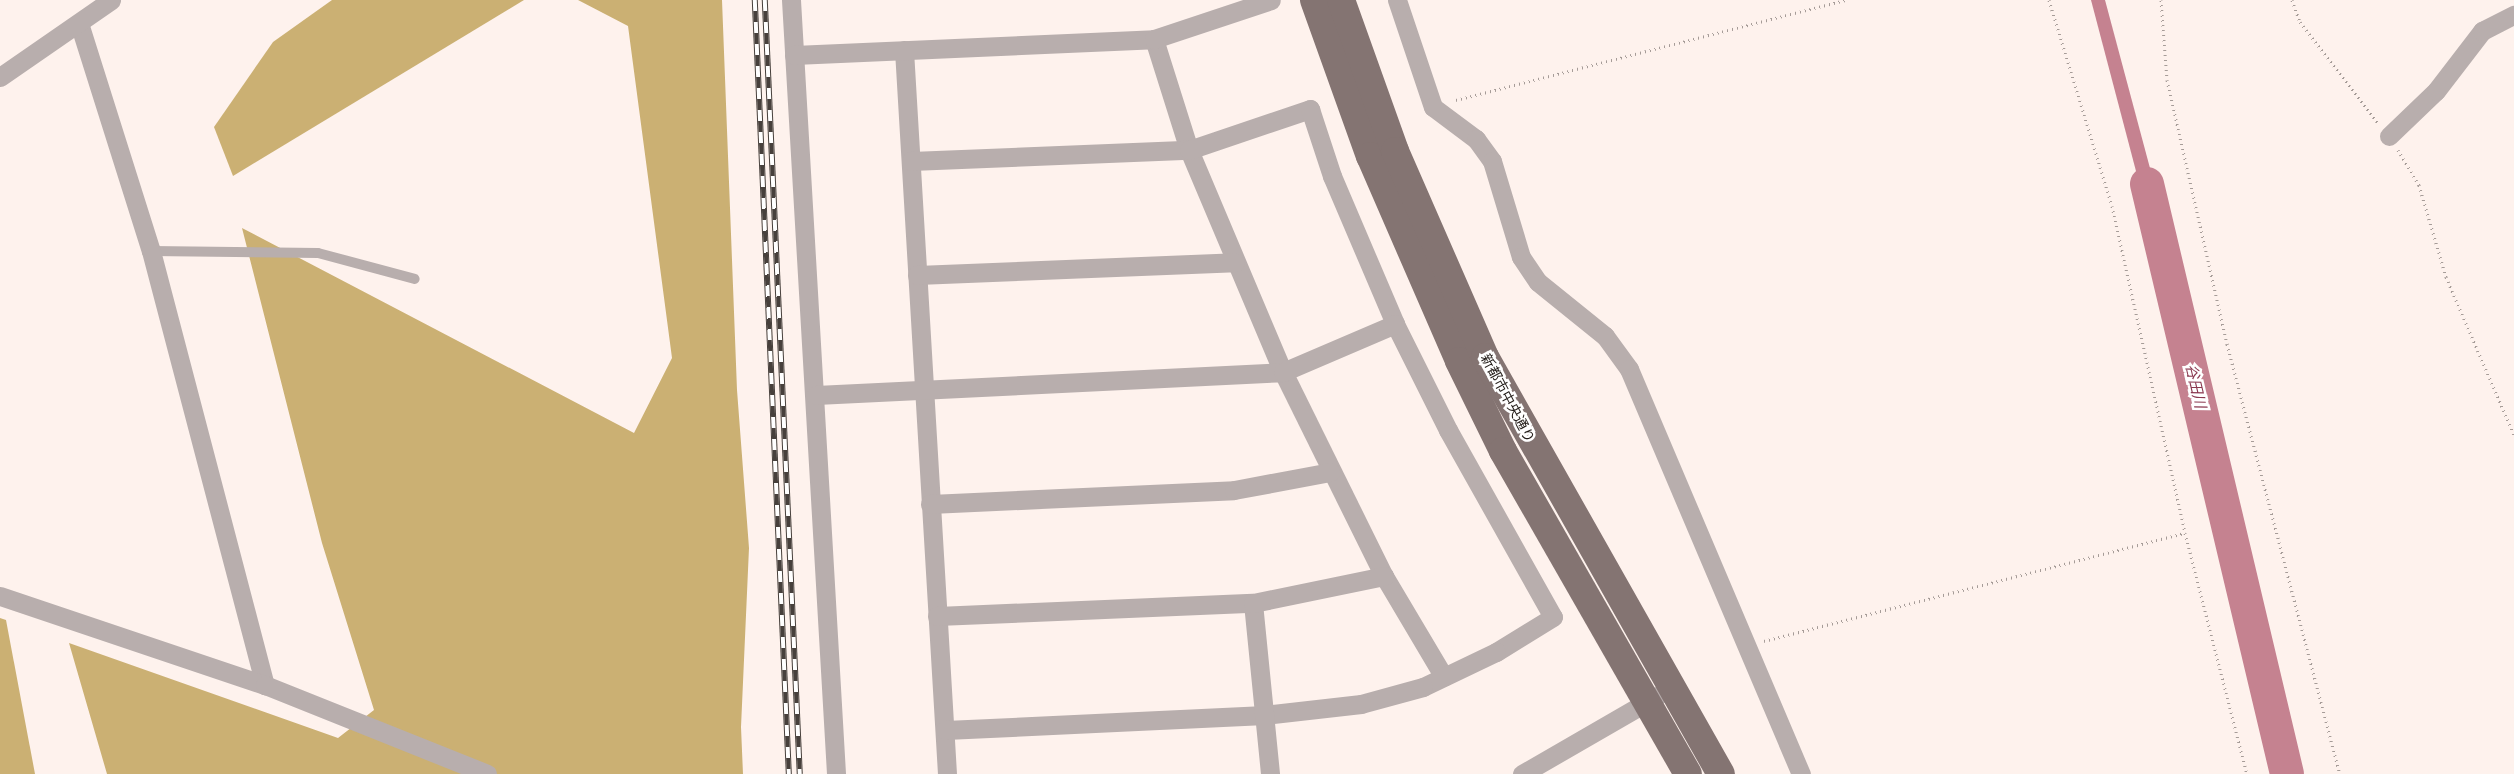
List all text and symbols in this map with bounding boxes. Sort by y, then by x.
street label: 新都市中央通り [1478,351,1538,445]
water label: 谷田川 [2182,362,2210,410]

